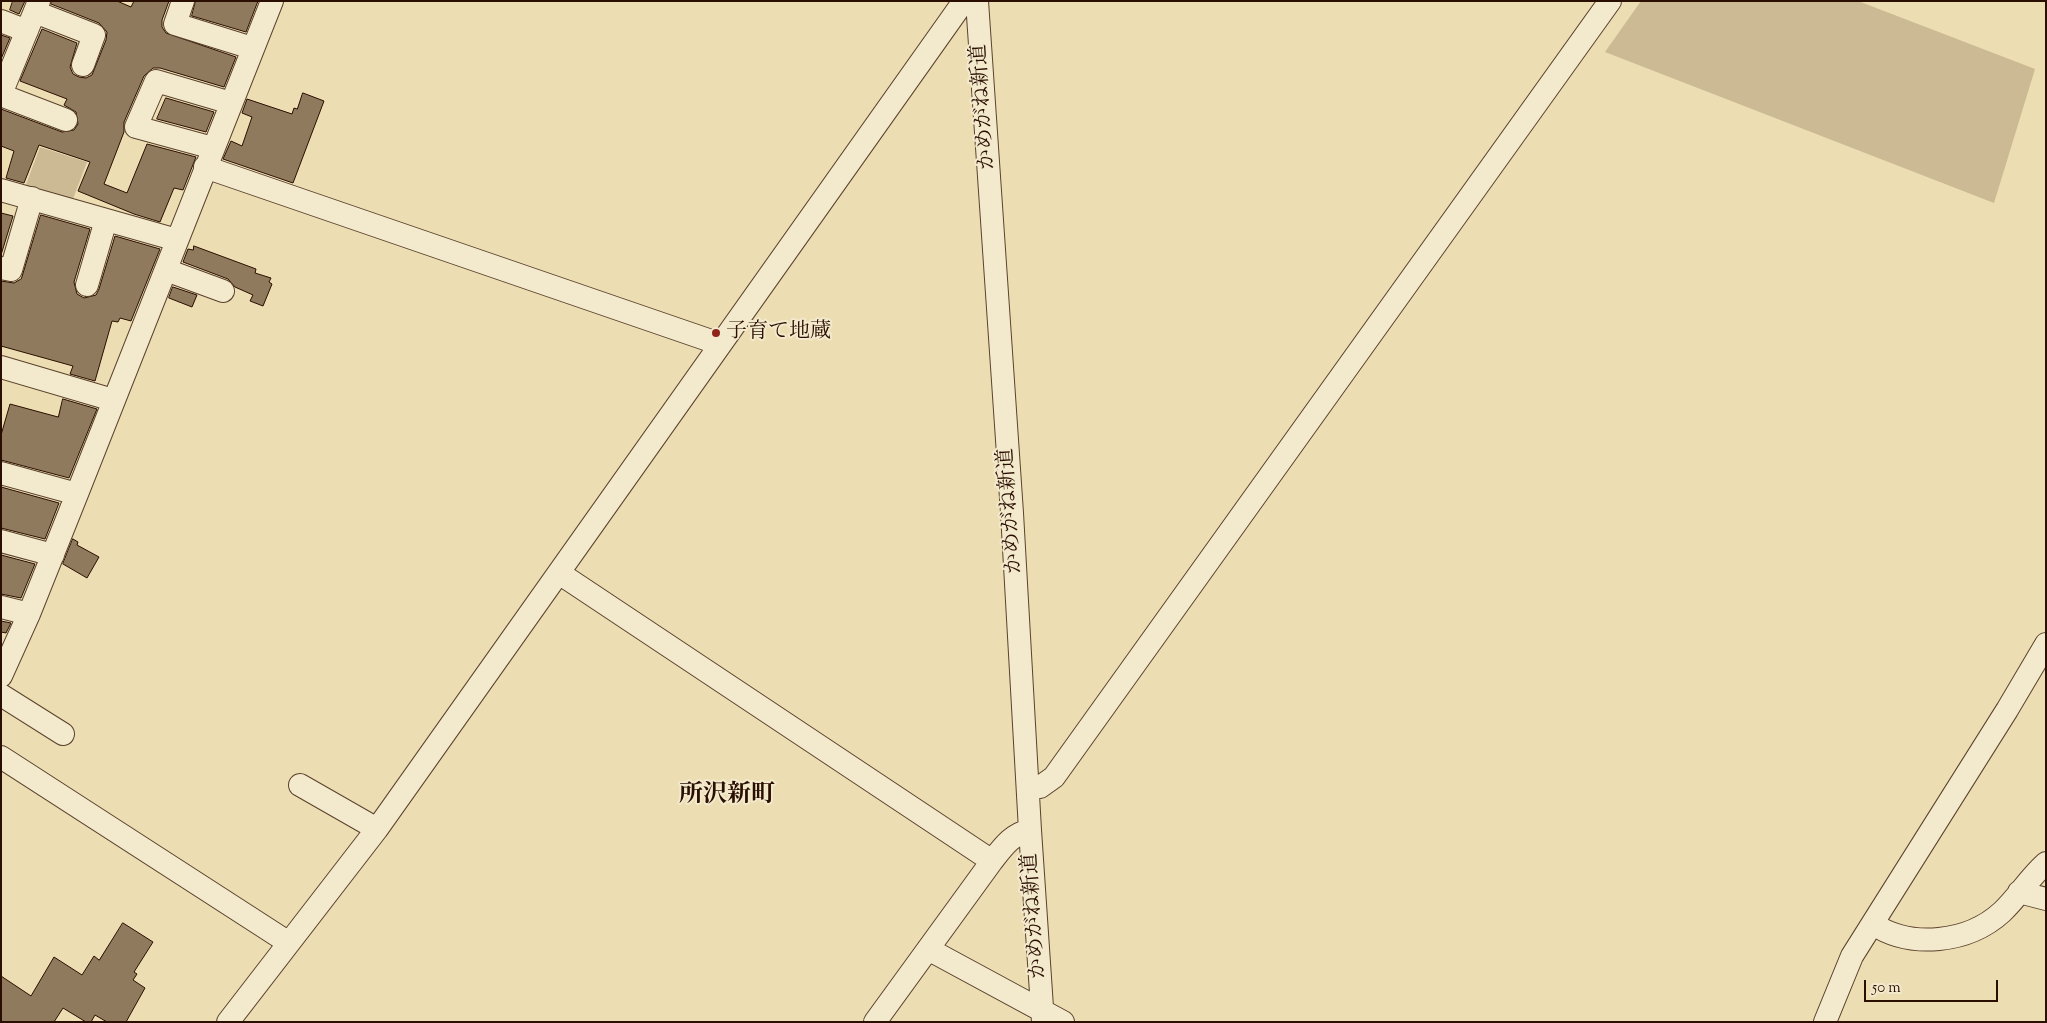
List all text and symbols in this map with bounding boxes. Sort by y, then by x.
street label: かめがね新道 [968,43,1002,171]
place label: 子育て地蔵 [726,320,831,346]
marker: 子育て地蔵 [710,327,722,339]
street label: かめがね新道 [995,447,1029,575]
district label: 所沢新町 [679,783,775,811]
street label: かめがね新道 [1019,852,1053,980]
scale bar [1867,970,2001,1002]
text: 50 m [1872,978,1901,999]

